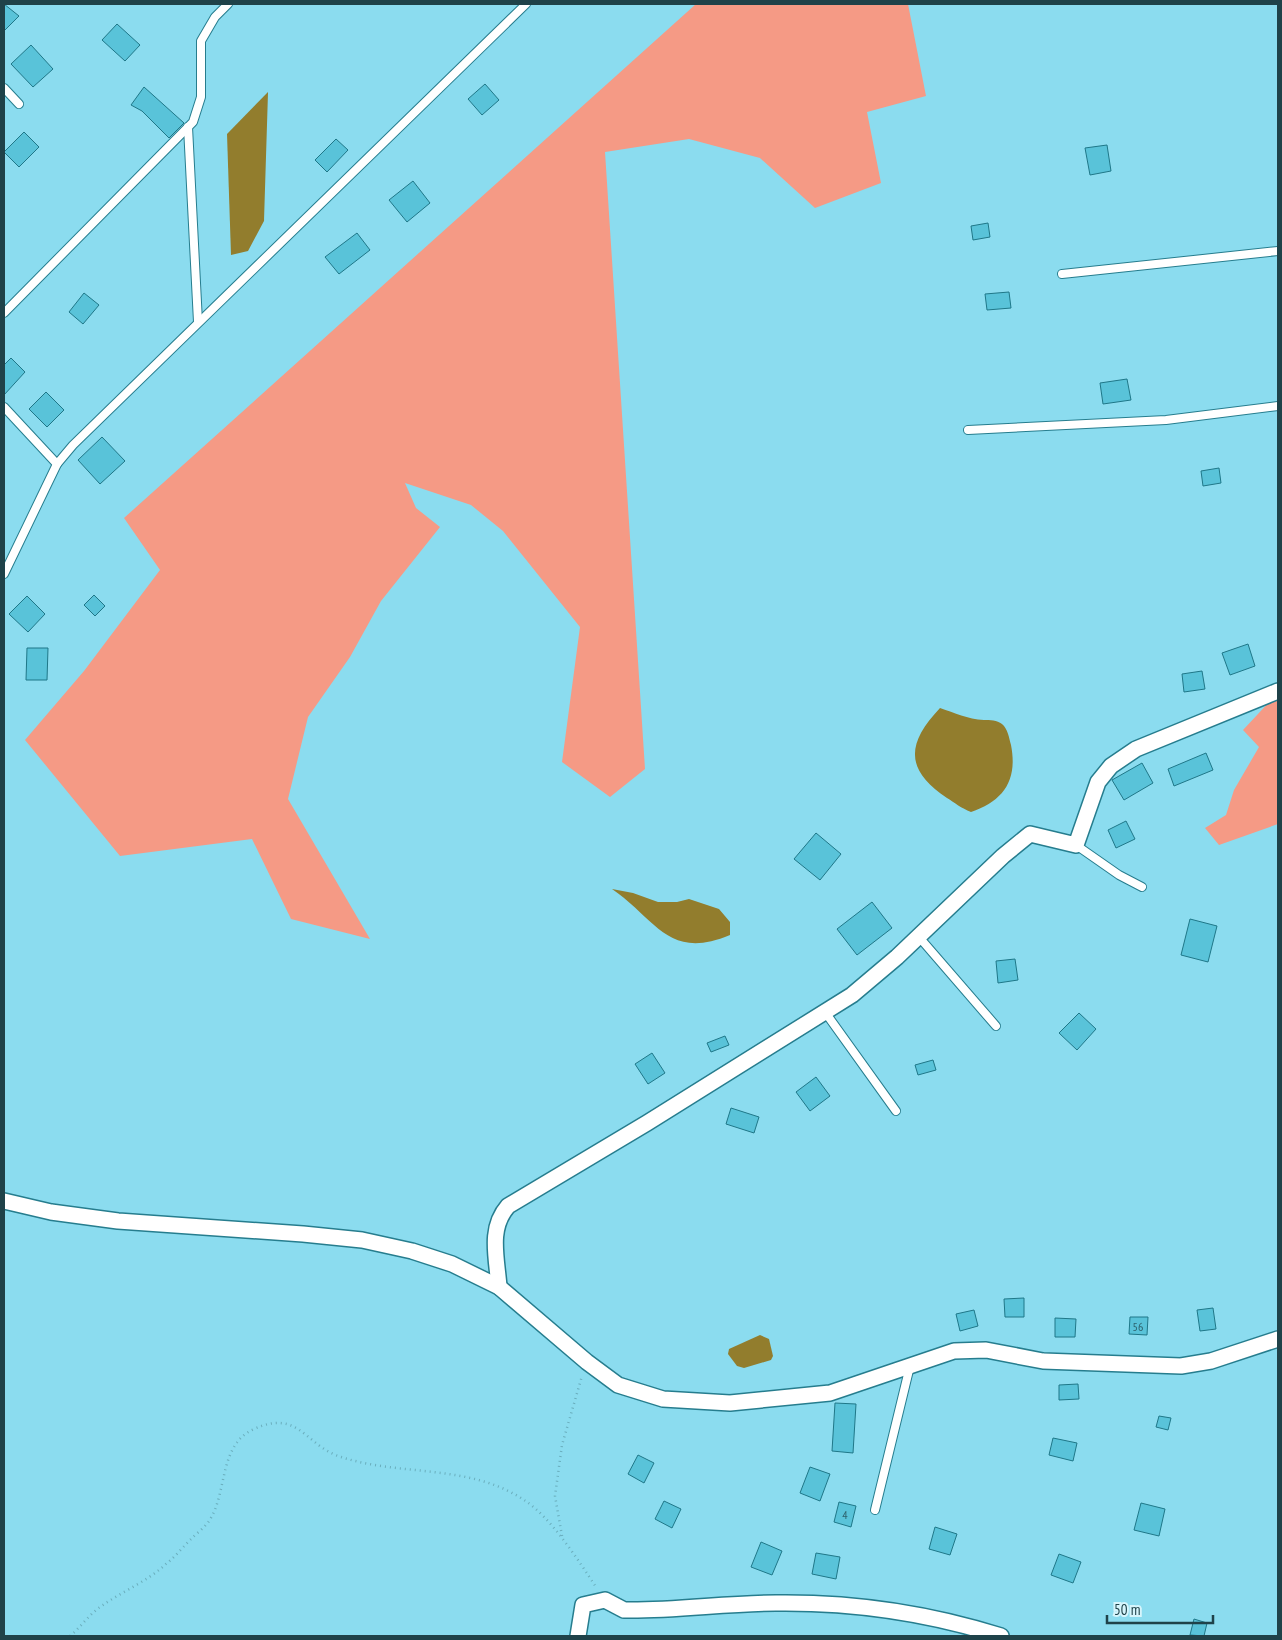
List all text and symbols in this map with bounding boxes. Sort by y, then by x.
house number: 56 [1133,1319,1143,1334]
house number: 4 [842,1507,848,1522]
scale bar [1107,1592,1213,1624]
text: 50 m [1114,1600,1140,1619]

